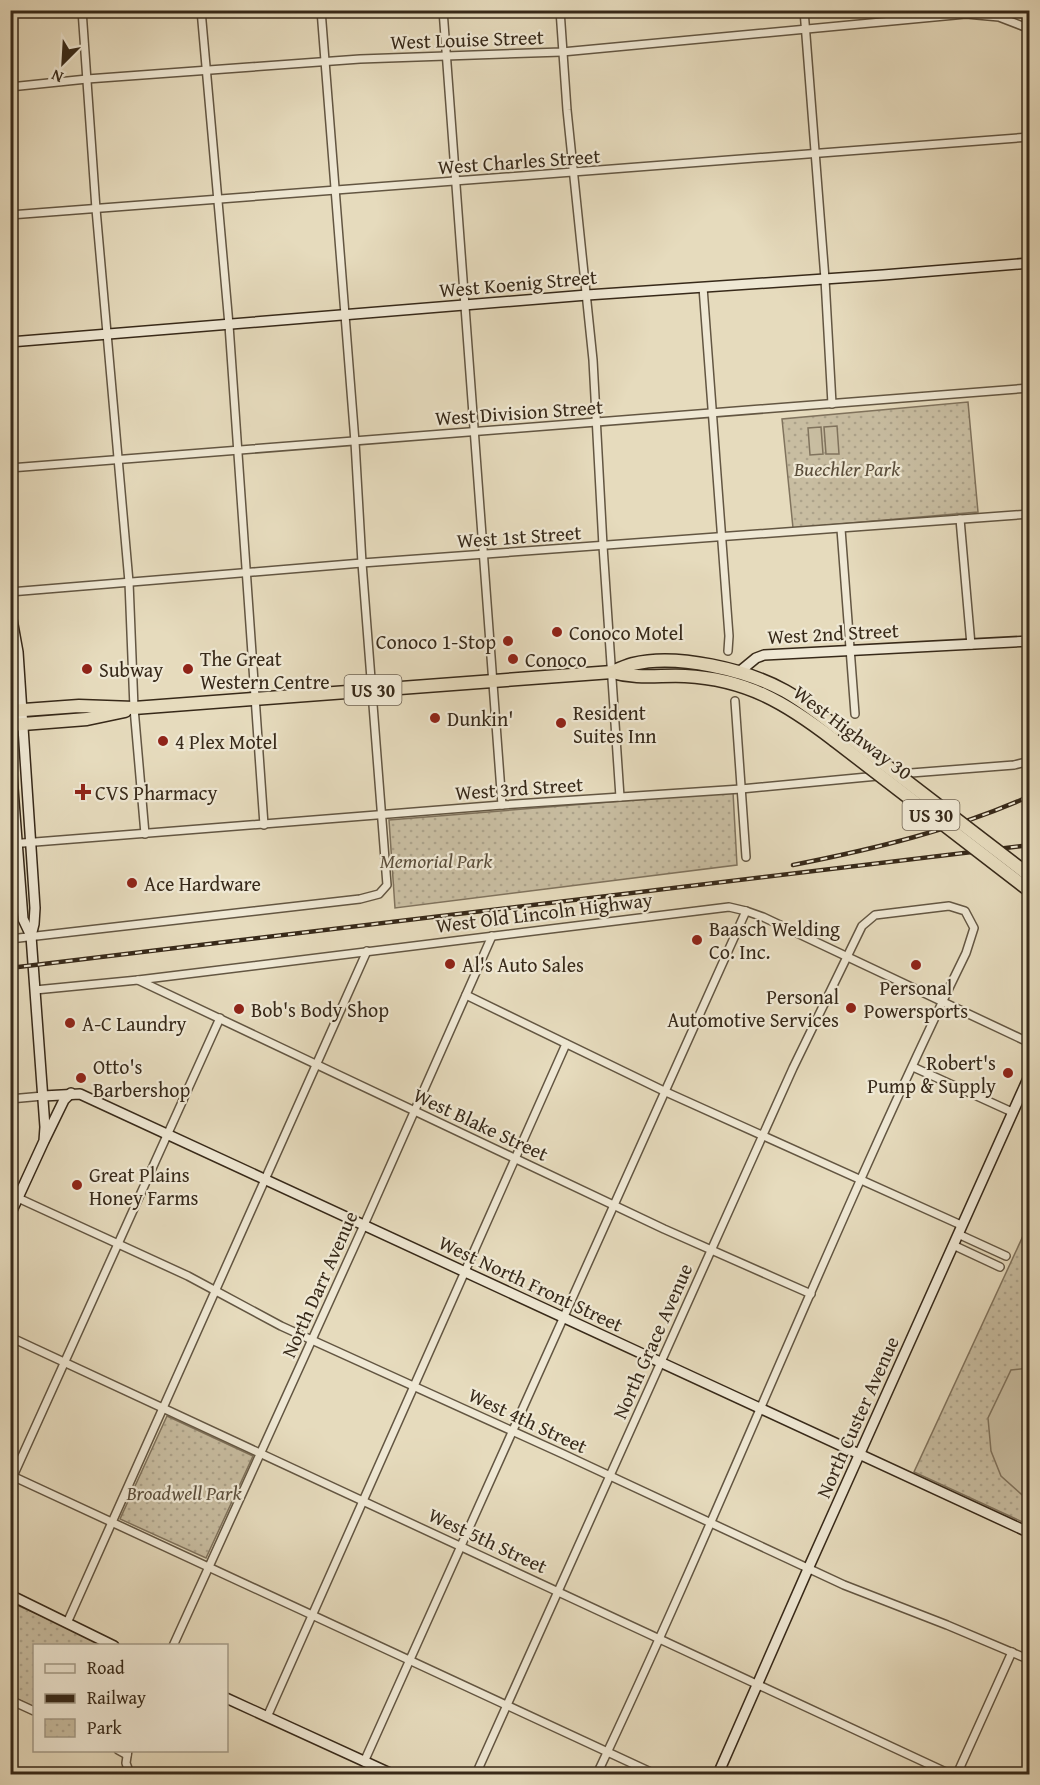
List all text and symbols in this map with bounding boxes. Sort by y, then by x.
street label: West Louise Street [390,22,544,56]
north arrow [33,33,93,93]
text: N [47,63,67,90]
street label: West Charles Street [437,141,601,181]
street label: West Koenig Street [438,262,598,304]
street label: West Division Street [434,392,604,432]
park label: Buechler Park [793,454,901,483]
street label: West 1st Street [456,517,582,555]
street label: West 2nd Street [767,615,899,651]
place label: Conoco Motel [569,618,684,647]
marker: Conoco Motel [550,625,564,639]
place label: Conoco 1-Stop [376,627,496,656]
marker: Conoco 1-Stop [501,634,515,648]
place label: The Great Western Centre [200,644,330,696]
place label: Conoco [525,645,587,674]
marker: Conoco [506,652,520,666]
place label: Subway [99,655,163,684]
marker: Subway [80,662,94,676]
marker: The Great Western Centre [181,662,195,676]
road number: US 30 [344,675,401,705]
street label: West Highway 30 [788,678,918,786]
place label: Resident Suites Inn [573,698,657,750]
place label: Dunkin' [447,704,513,733]
marker: Dunkin' [428,711,442,725]
marker: Resident Suites Inn [554,716,568,730]
place label: 4 Plex Motel [175,727,278,756]
marker: 4 Plex Motel [156,734,170,748]
street label: West 3rd Street [454,769,584,807]
place label: CVS Pharmacy [95,778,217,807]
marker: CVS Pharmacy [76,785,90,799]
road number: US 30 [902,800,960,830]
park label: Memorial Park [380,846,493,875]
place label: Ace Hardware [144,869,261,898]
marker: Ace Hardware [125,876,139,890]
street label: West Old Lincoln Highway [434,884,654,940]
place label: Baasch Welding Co. Inc. [709,914,840,966]
marker: Baasch Welding Co. Inc. [690,933,704,947]
place label: Al's Auto Sales [462,950,584,979]
marker: Al's Auto Sales [443,957,457,971]
marker: Personal Powersports [909,958,923,972]
place label: Personal Powersports [864,973,968,1025]
place label: Personal Automotive Services [667,982,839,1034]
place label: Bob's Body Shop [251,995,389,1024]
marker: Personal Automotive Services [844,1001,858,1015]
marker: Bob's Body Shop [232,1002,246,1016]
place label: A-C Laundry [82,1009,186,1038]
marker: A-C Laundry [63,1016,77,1030]
place label: Robert's Pump & Supply [867,1048,996,1100]
place label: Otto's Barbershop [93,1052,190,1104]
marker: Robert's Pump & Supply [1001,1066,1015,1080]
marker: Otto's Barbershop [74,1071,88,1085]
street label: West Blake Street [409,1080,553,1168]
place label: Great Plains Honey Farms [89,1160,198,1212]
marker: Great Plains Honey Farms [70,1178,84,1192]
street label: North Darr Avenue [274,1206,364,1362]
street label: West North Front Street [434,1228,628,1338]
street label: North Grace Avenue [605,1259,699,1423]
street label: North Custer Avenue [808,1331,906,1503]
street label: West 4th Street [464,1380,592,1460]
park label: Broadwell Park [125,1478,242,1507]
street label: West 5th Street [424,1500,552,1580]
legend [33,1644,228,1752]
text: Road [87,1654,125,1681]
text: Railway [87,1684,146,1711]
text: Park [87,1714,123,1741]

